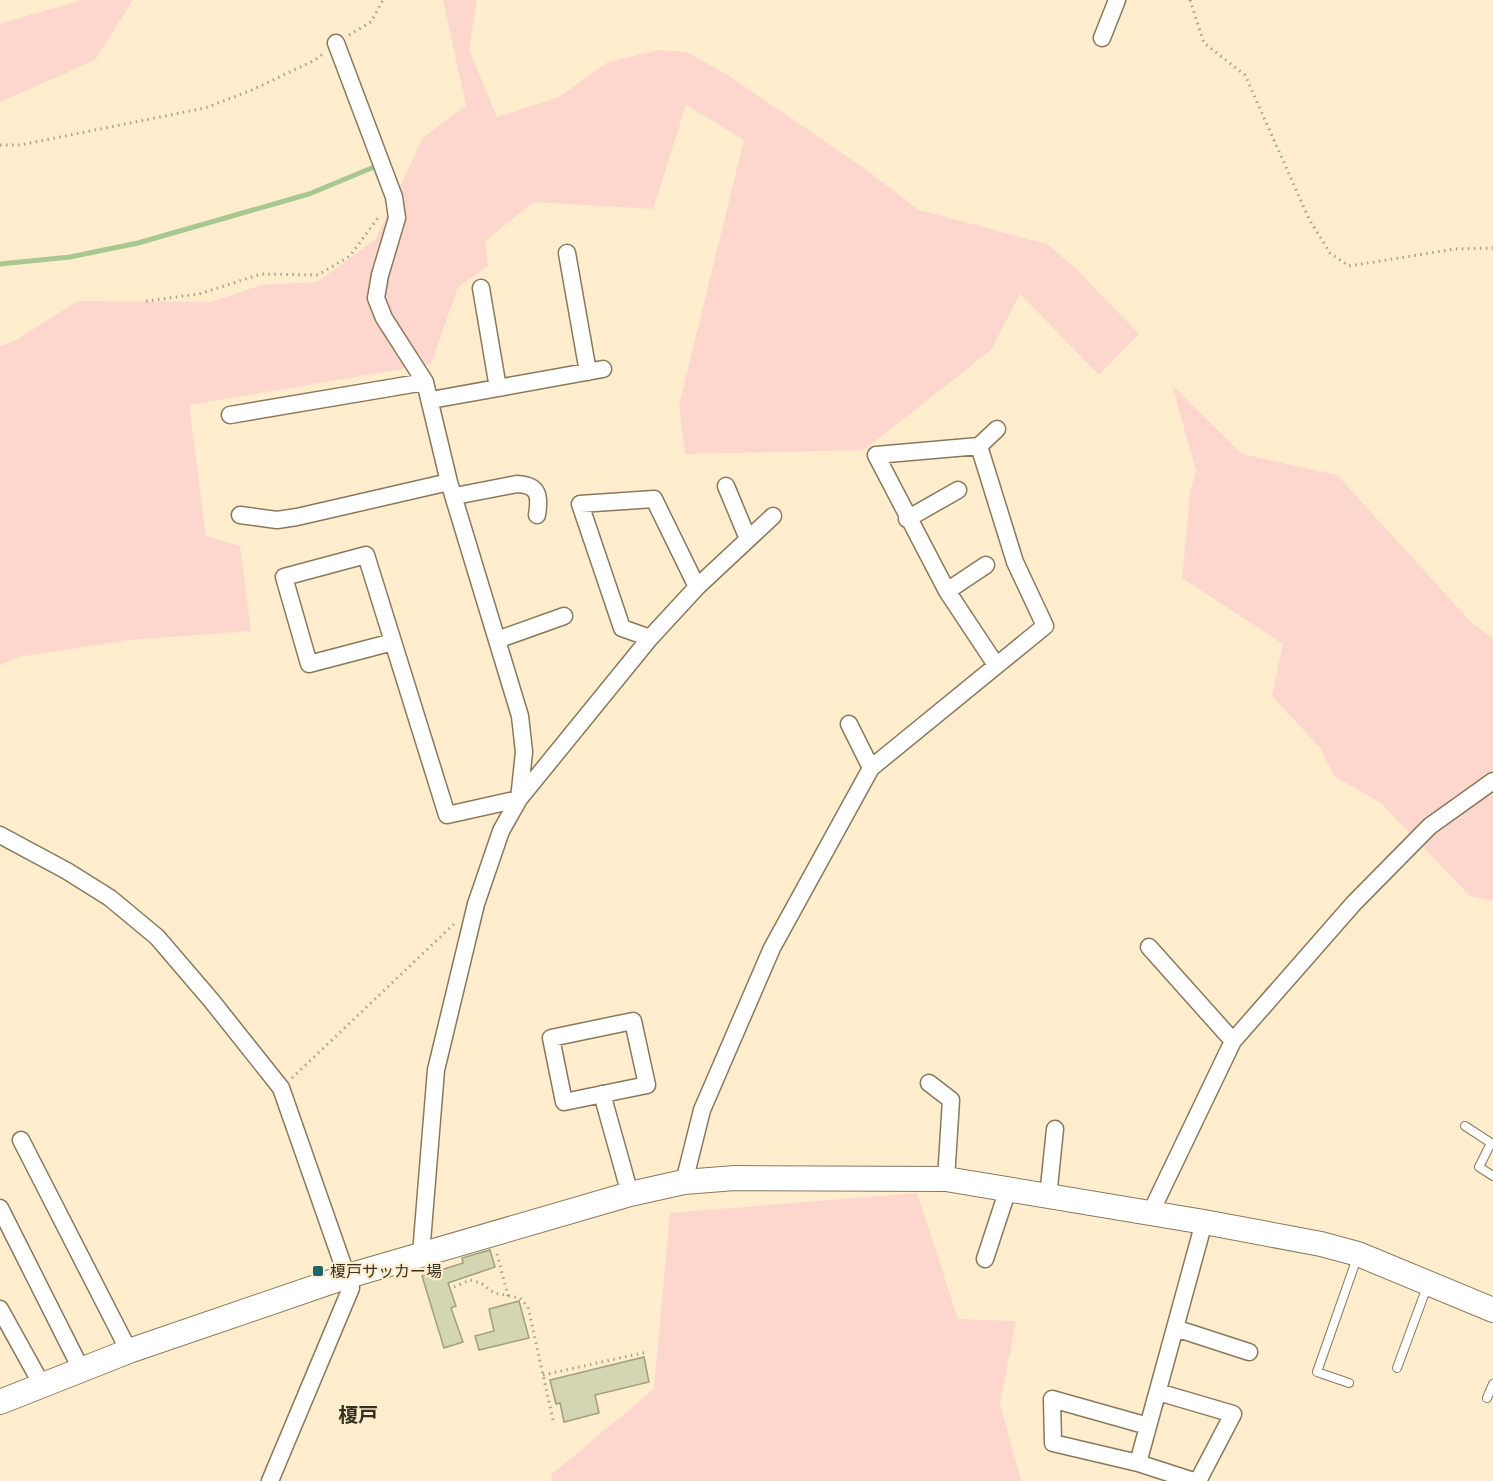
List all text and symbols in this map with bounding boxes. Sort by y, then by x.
place label: 榎戸サッカー場 [330,1260,442,1282]
marker: 榎戸サッカー場 [311,1264,325,1278]
district label: 榎戸 [338,1401,378,1428]

